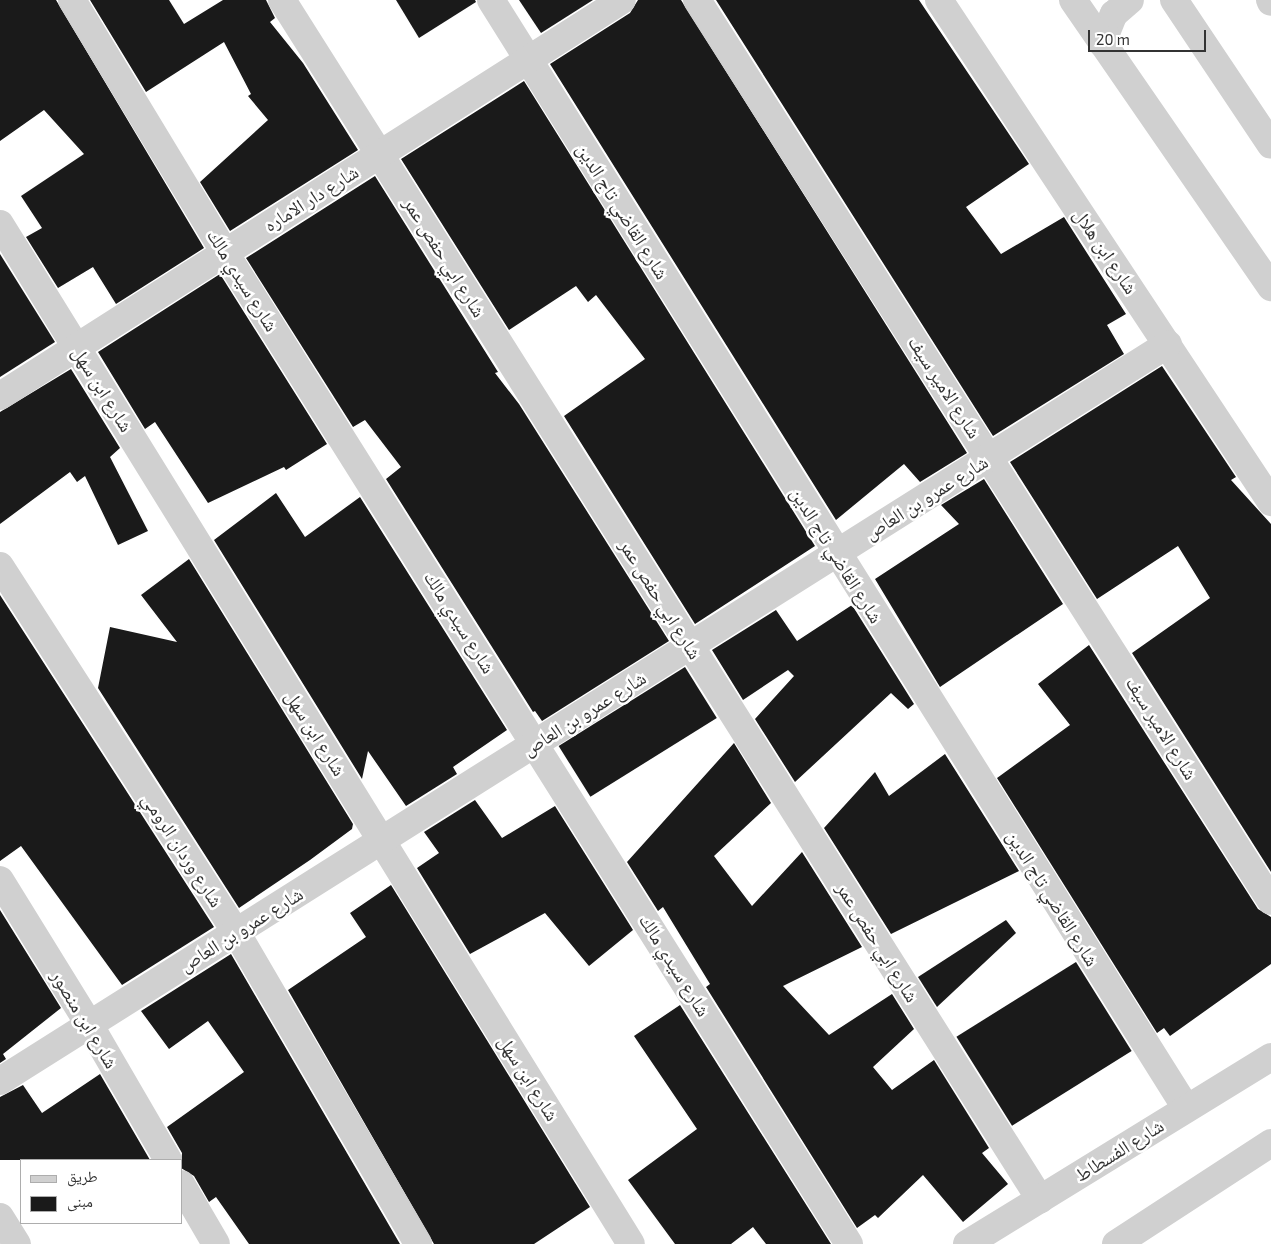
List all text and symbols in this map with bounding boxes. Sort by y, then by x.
scale bar [1091,20,1208,52]
text: 20 m [1096,30,1130,48]
street label: شارع القاضي تاج الدين [572,139,674,283]
street label: شارع دار الاماره [259,160,363,236]
street label: شارع ابي حفص عمر [399,193,491,321]
street label: شارع ابن هلال [1069,204,1143,298]
street label: شارع سيدي مالك [203,225,283,335]
street label: شارع الامير سيف [904,332,986,442]
street label: شارع ابن سهل [68,342,138,436]
street label: شارع عمرو بن العاص [860,450,992,544]
street label: شارع القاضي تاج الدين [786,483,888,627]
street label: شارع ابي حفص عمر [615,535,707,663]
street label: شارع سيدي مالك [420,567,500,677]
street label: شارع عمرو بن العاص [518,666,650,760]
street label: شارع الامير سيف [1121,672,1203,784]
street label: شارع ابن سهل [281,686,351,780]
street label: شارع وردان الرومي [138,789,228,911]
street label: شارع القاضي تاج الدين [1002,826,1104,970]
street label: شارع ابي حفص عمر [832,878,924,1006]
street label: شارع عمرو بن العاص [175,882,307,976]
street label: شارع سيدي مالك [635,910,715,1020]
street label: شارع ابن منصور [47,966,123,1072]
street label: شارع ابن سهل [494,1031,564,1125]
street label: شارع الفسطاط [1070,1114,1168,1186]
legend [20,1159,182,1224]
text: طريق [67,1167,98,1185]
text: مبنى [67,1192,93,1210]

